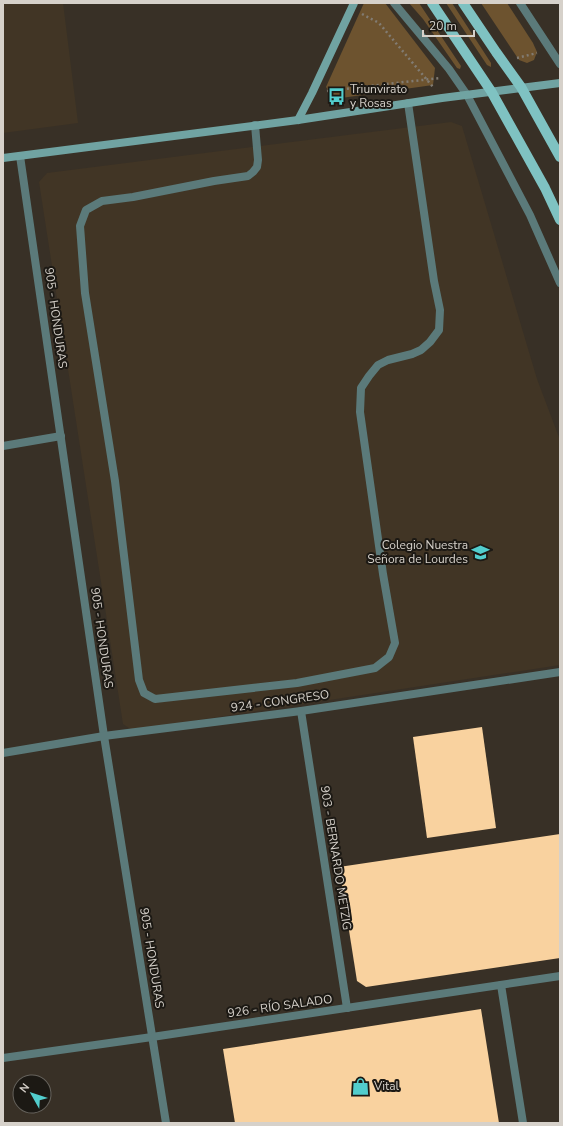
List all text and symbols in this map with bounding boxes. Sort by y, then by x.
scale bar [423,12,474,38]
text: 20 m [429,18,457,34]
place label: Triunvirato y Rosas [350,81,408,111]
bus stop icon: Triunvirato y Rosas [327,86,347,106]
street label: 905 - HONDURAS [41,267,71,369]
place label: Colegio Nuestra Señora de Lourdes [367,537,468,567]
school or university icon: Colegio Nuestra Señora de Lourdes [471,542,491,562]
street label: 905 - HONDURAS [87,587,117,689]
street label: 924 - CONGRESO [230,686,330,716]
street label: 903 - BERNARDO METZIG [317,785,355,931]
street label: 905 - HONDURAS [136,907,168,1009]
street label: 926 - RÍO SALADO [227,991,333,1021]
north arrow [12,1074,52,1114]
shop icon: Vital [351,1076,371,1096]
place label: Vital [373,1078,400,1094]
text: N [16,1080,33,1096]

